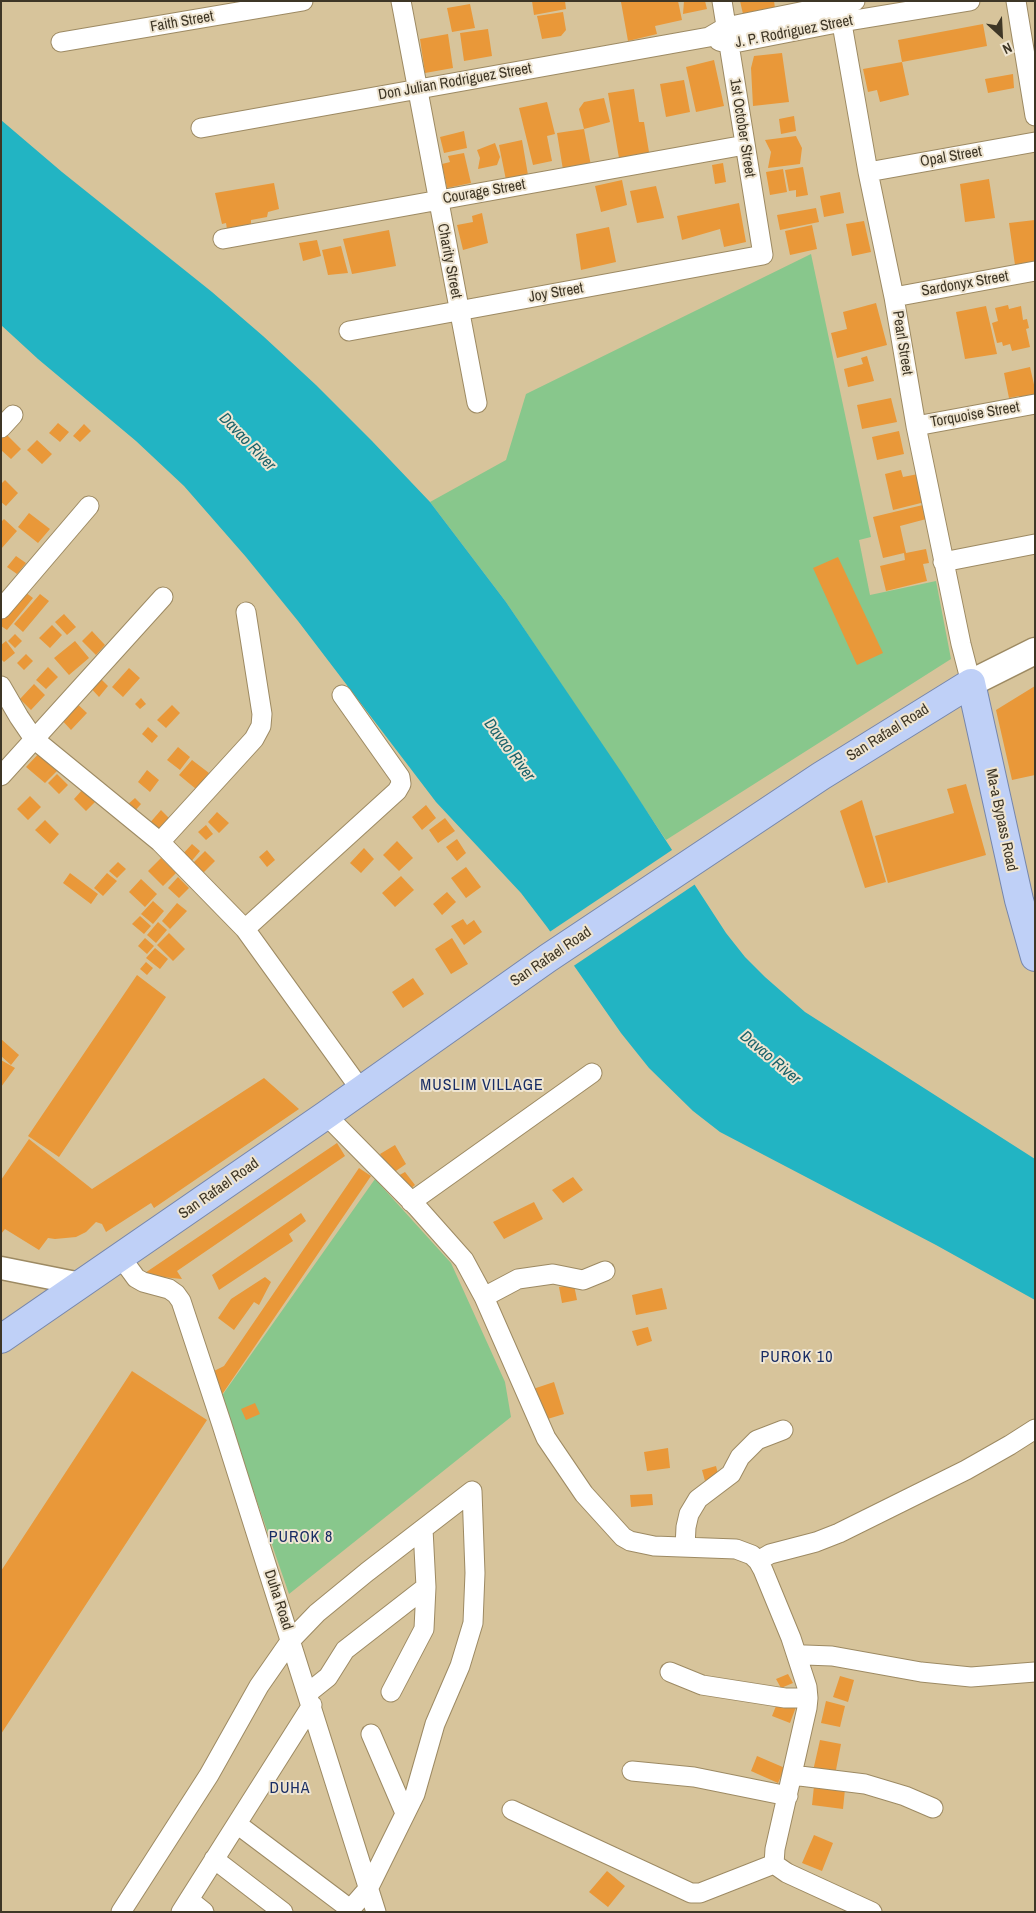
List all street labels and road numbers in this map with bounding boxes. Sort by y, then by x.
street label: Faith Street [149,8,215,36]
street label: J. P. Rodriguez Street [734,12,854,52]
street label: Don Julian Rodriguez Street [377,60,533,104]
street label: 1st October Street [725,77,759,179]
street label: Opal Street [919,143,983,171]
street label: Courage Street [441,176,527,208]
street label: Charity Street [433,222,465,300]
street label: Sardonyx Street [920,267,1010,301]
street label: Joy Street [527,279,585,307]
street label: Pearl Street [888,310,916,376]
street label: Torquoise Street [929,398,1021,432]
street label: San Rafael Road [844,701,932,765]
street label: Ma-a Bypass Road [981,767,1021,873]
street label: San Rafael Road [507,923,595,991]
street label: San Rafael Road [175,1155,263,1223]
street label: Duha Road [260,1568,296,1632]

